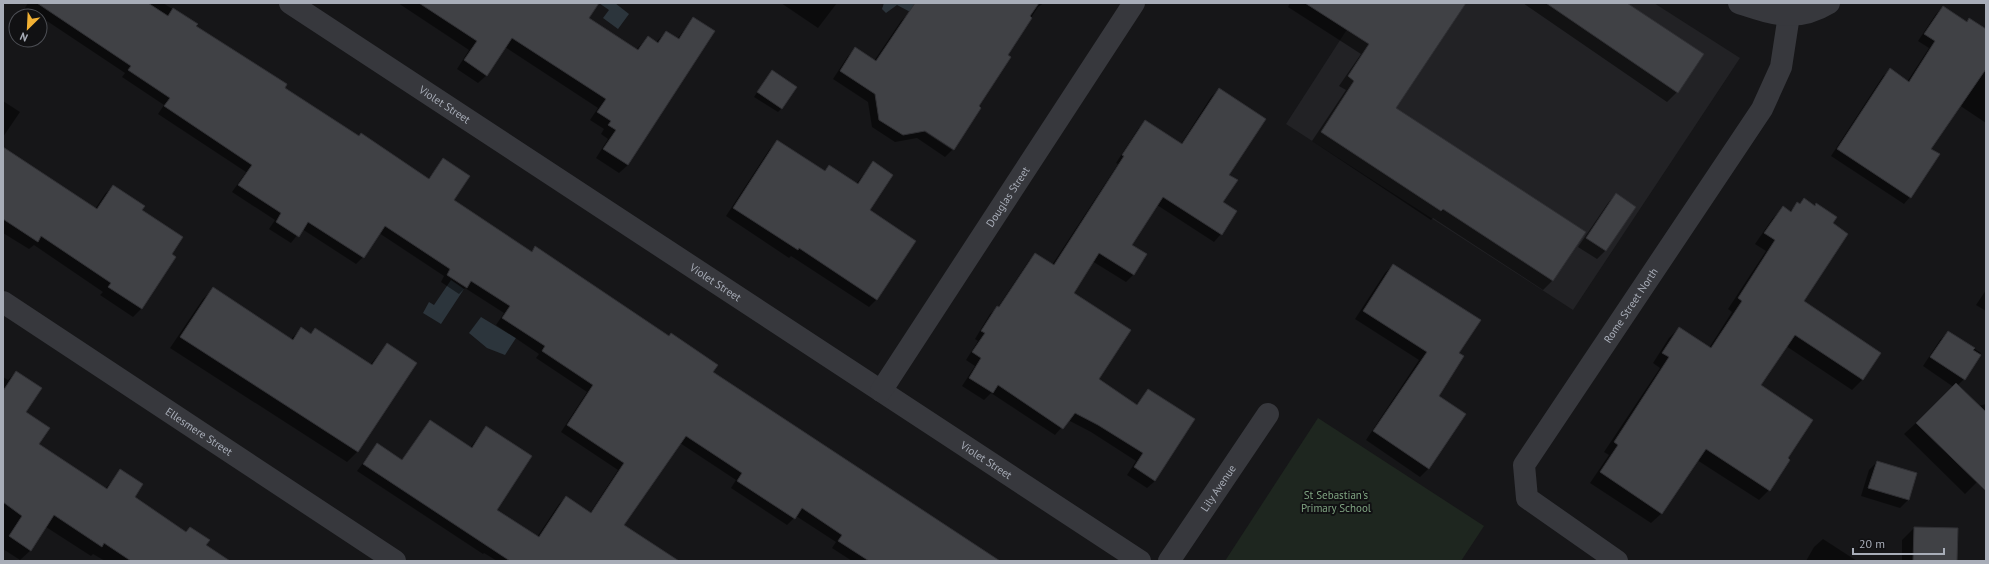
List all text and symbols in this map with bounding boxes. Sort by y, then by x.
north arrow [8,8,48,48]
text: N [18,29,30,45]
street label: Violet Street [415,82,473,127]
street label: Douglas Street [983,164,1033,230]
street label: Violet Street [686,260,744,304]
street label: Rome Street North [1601,265,1661,346]
street label: Ellesmere Street [163,404,235,459]
street label: Violet Street [957,438,1015,482]
street label: Lily Avenue [1197,462,1239,514]
park label: St Sebastian's Primary School [1301,488,1372,515]
scale bar [1853,530,1944,556]
text: 20 m [1859,536,1885,551]

